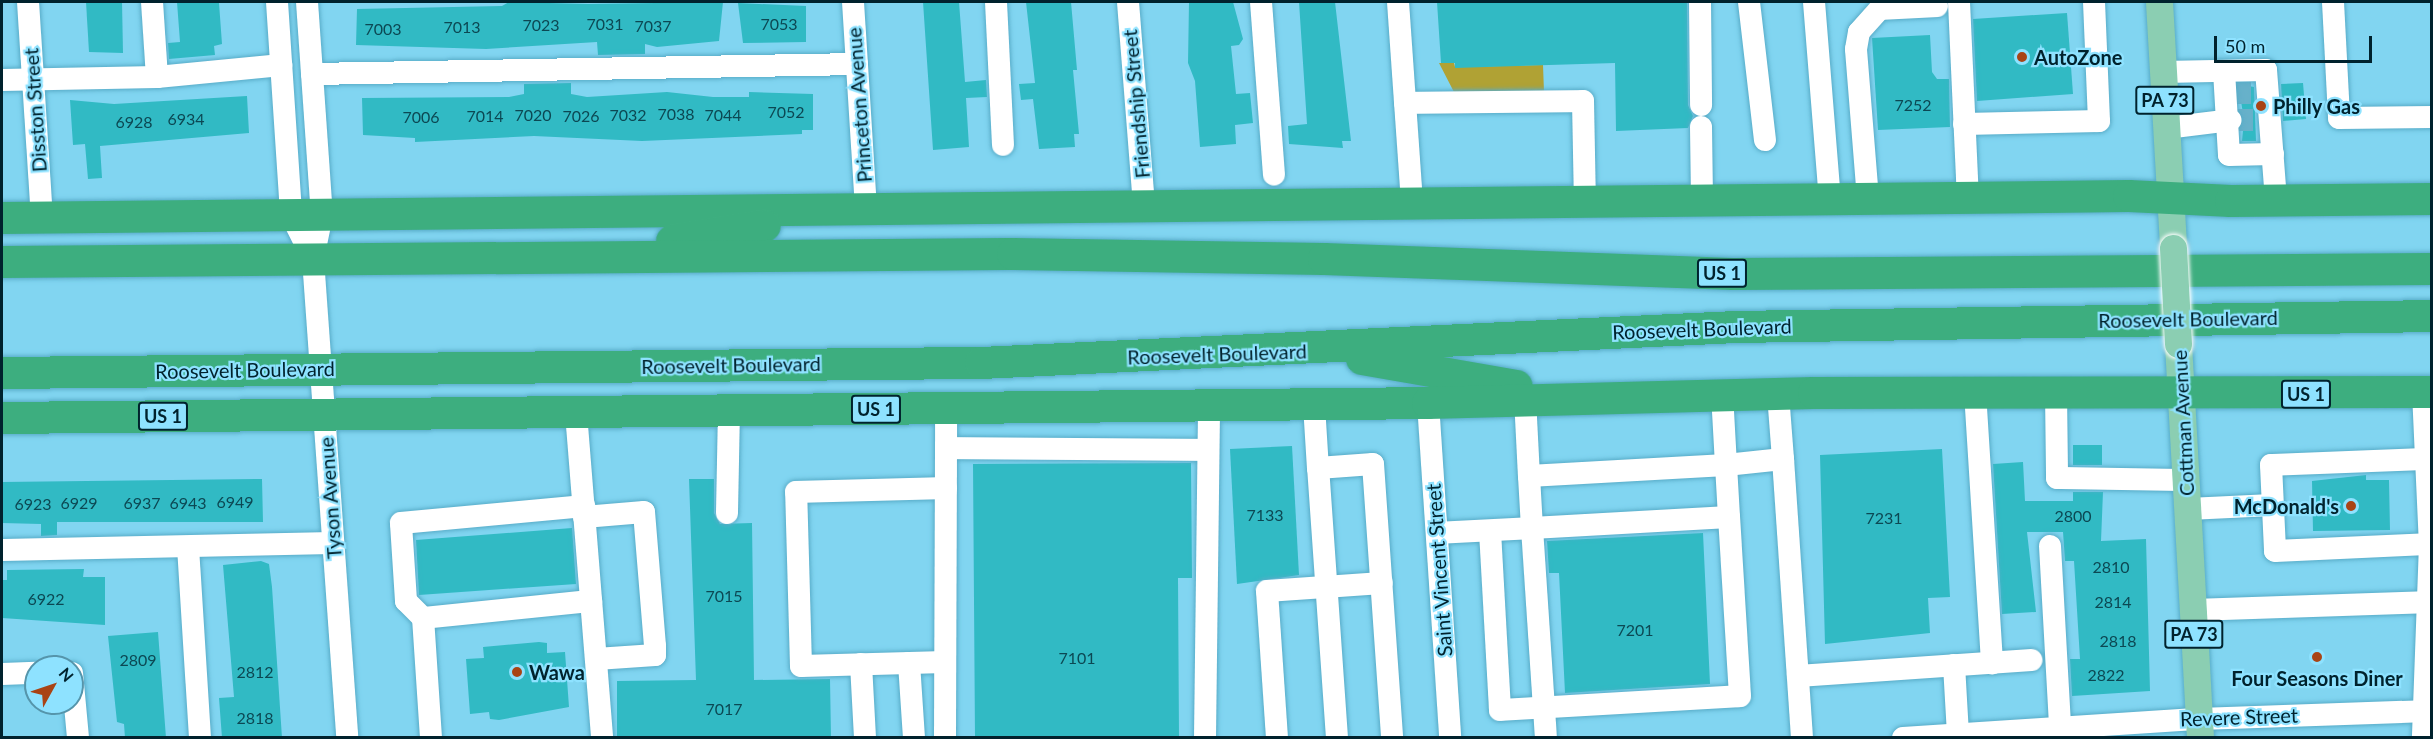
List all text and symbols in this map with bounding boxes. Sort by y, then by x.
house number: 7031 [586,14,624,34]
house number: 7053 [760,14,798,34]
house number: 7023 [522,15,560,35]
house number: 7037 [634,16,672,36]
house number: 7013 [443,17,481,37]
house number: 7003 [364,19,402,39]
scale bar [2217,24,2374,62]
street label: Princeton Avenue [842,26,876,184]
street label: Friendship Street [1118,29,1154,179]
text: 50 m [2225,35,2265,57]
place label: AutoZone [2034,45,2122,69]
street label: Disston Street [19,47,51,173]
marker: AutoZone [2015,50,2029,64]
road number: PA 73 [2135,85,2195,115]
place label: Philly Gas [2273,94,2360,118]
house number: 7252 [1894,95,1932,115]
marker: Philly Gas [2254,99,2268,113]
house number: 7052 [767,102,805,122]
house number: 7038 [657,104,695,124]
house number: 7020 [514,105,552,125]
house number: 7032 [609,105,647,125]
house number: 7044 [704,105,742,125]
house number: 7014 [466,106,504,126]
house number: 7026 [562,106,600,126]
house number: 7006 [402,107,440,127]
house number: 6934 [167,109,205,129]
house number: 6928 [115,112,153,132]
road number: US 1 [1696,258,1748,288]
street label: Roosevelt Boulevard [2098,305,2278,333]
street label: Roosevelt Boulevard [1612,314,1792,344]
street label: Roosevelt Boulevard [1127,339,1307,369]
street label: Cottman Avenue [2167,349,2199,497]
street label: Roosevelt Boulevard [641,351,821,379]
street label: Roosevelt Boulevard [155,356,335,384]
road number: US 1 [2280,379,2332,409]
road number: US 1 [850,394,902,424]
road number: US 1 [138,401,188,431]
street label: Tyson Avenue [314,436,346,560]
street label: Saint Vincent Street [1421,482,1457,658]
house number: 6949 [216,492,254,512]
house number: 6929 [60,493,98,513]
house number: 6937 [123,493,161,513]
house number: 6943 [169,493,207,513]
house number: 6923 [14,494,52,514]
place label: McDonald's [2234,494,2339,518]
marker: McDonald's [2344,499,2358,513]
house number: 7133 [1246,505,1284,525]
house number: 2800 [2054,506,2092,526]
house number: 7231 [1865,508,1903,528]
house number: 2810 [2092,557,2130,577]
house number: 7015 [705,586,743,606]
house number: 6922 [27,589,65,609]
house number: 2814 [2094,592,2132,612]
road number: PA 73 [2164,619,2224,649]
house number: 7201 [1616,620,1654,640]
house number: 2818 [2099,631,2137,651]
house number: 7101 [1058,648,1096,668]
house number: 2809 [119,650,157,670]
marker: Four Seasons Diner [2310,650,2324,664]
north arrow [24,655,84,715]
place label: Wawa [529,660,585,684]
house number: 2812 [236,662,274,682]
text: N [55,664,78,685]
marker: Wawa [510,665,524,679]
house number: 2822 [2087,665,2125,685]
place label: Four Seasons Diner [2231,666,2403,690]
house number: 7017 [705,699,743,719]
street label: Revere Street [2180,703,2298,731]
house number: 2818 [236,708,274,728]

